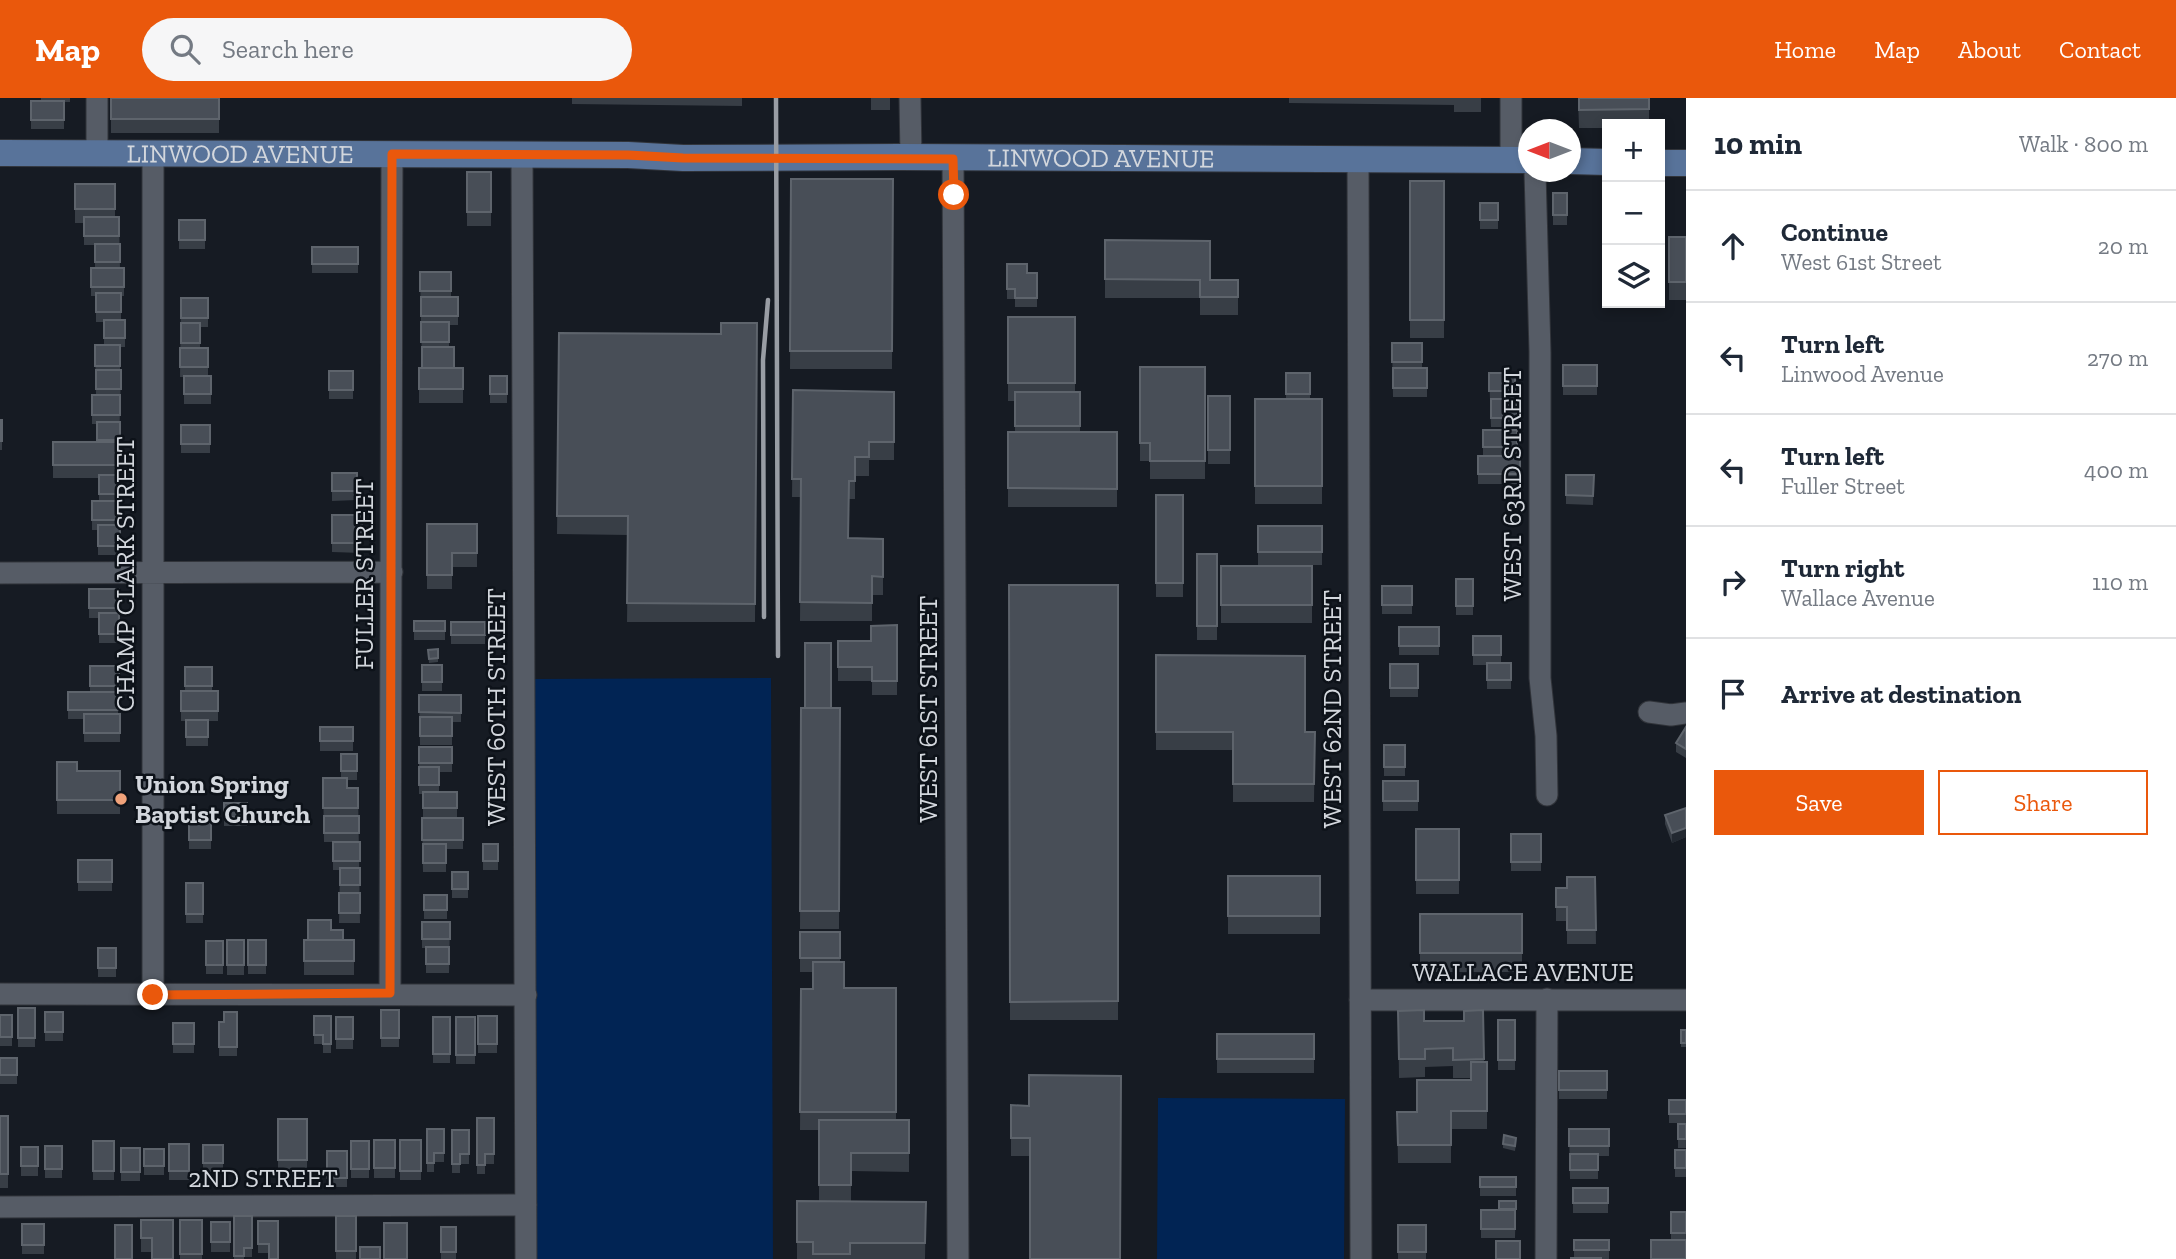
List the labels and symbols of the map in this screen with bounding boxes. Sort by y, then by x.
north arrow [1518,119,1581,182]
street label: LINWOOD AVENUE [126,137,354,170]
street label: LINWOOD AVENUE [987,141,1214,175]
route start [938,179,969,210]
street label: WEST 63RD STREET [1496,367,1528,601]
street label: CHAMP CLARK STREET [109,436,141,712]
street label: FULLER STREET [348,478,380,670]
street label: WEST 60TH STREET [480,588,512,826]
street label: WEST 62ND STREET [1316,590,1348,828]
street label: WEST 61ST STREET [912,596,944,822]
place label: Union Spring Baptist Church [135,768,310,830]
marker: Union Spring Baptist Church [113,791,129,807]
street label: WALLACE AVENUE [1412,956,1634,988]
route end [137,979,168,1010]
street label: 2ND STREET [188,1162,338,1194]

